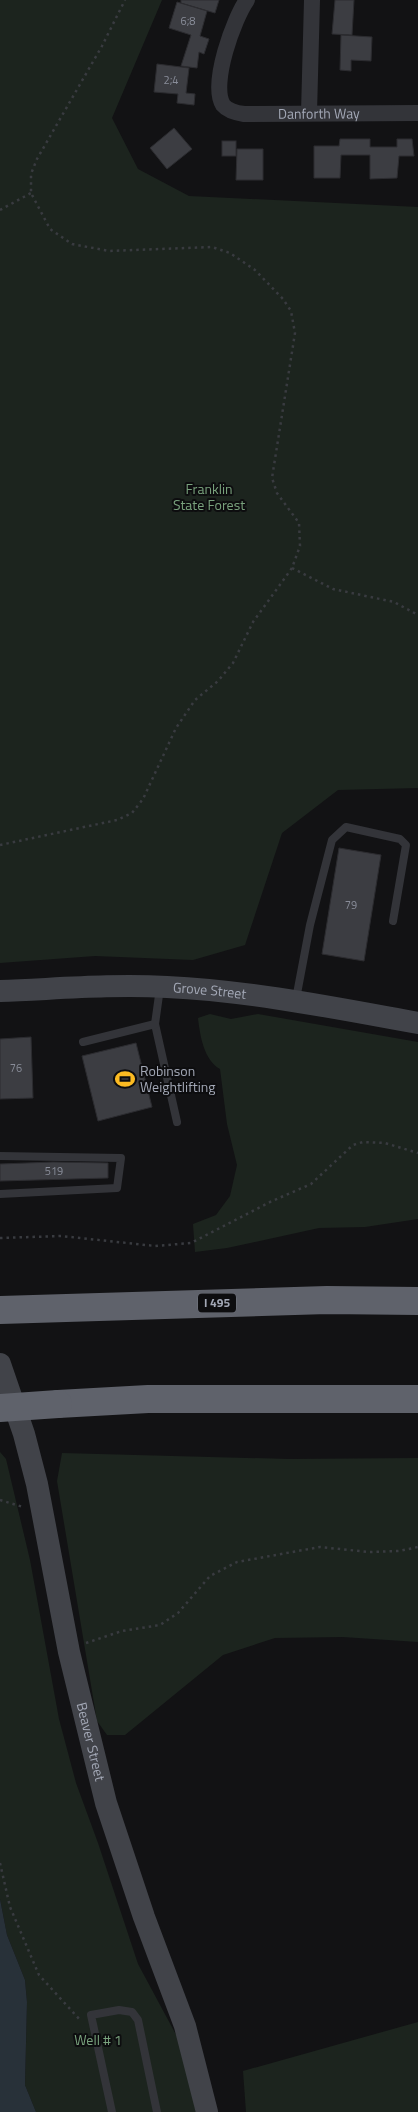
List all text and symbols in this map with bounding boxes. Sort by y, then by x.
house number: 6;8 [180,13,196,29]
house number: 2;4 [163,72,179,88]
street label: Danforth Way [278,102,360,124]
park label: Franklin State Forest [173,478,245,515]
house number: 79 [345,897,357,913]
street label: Grove Street [172,976,248,1004]
house number: 76 [10,1060,22,1076]
place label: Robinson Weightlifting [140,1060,215,1097]
sports icon: Robinson Weightlifting [114,1068,136,1090]
house number: 519 [45,1163,63,1179]
road number: I 495 [198,1294,236,1312]
street label: Beaver Street [72,1700,111,1783]
park label: Well # 1 [74,2029,122,2050]

